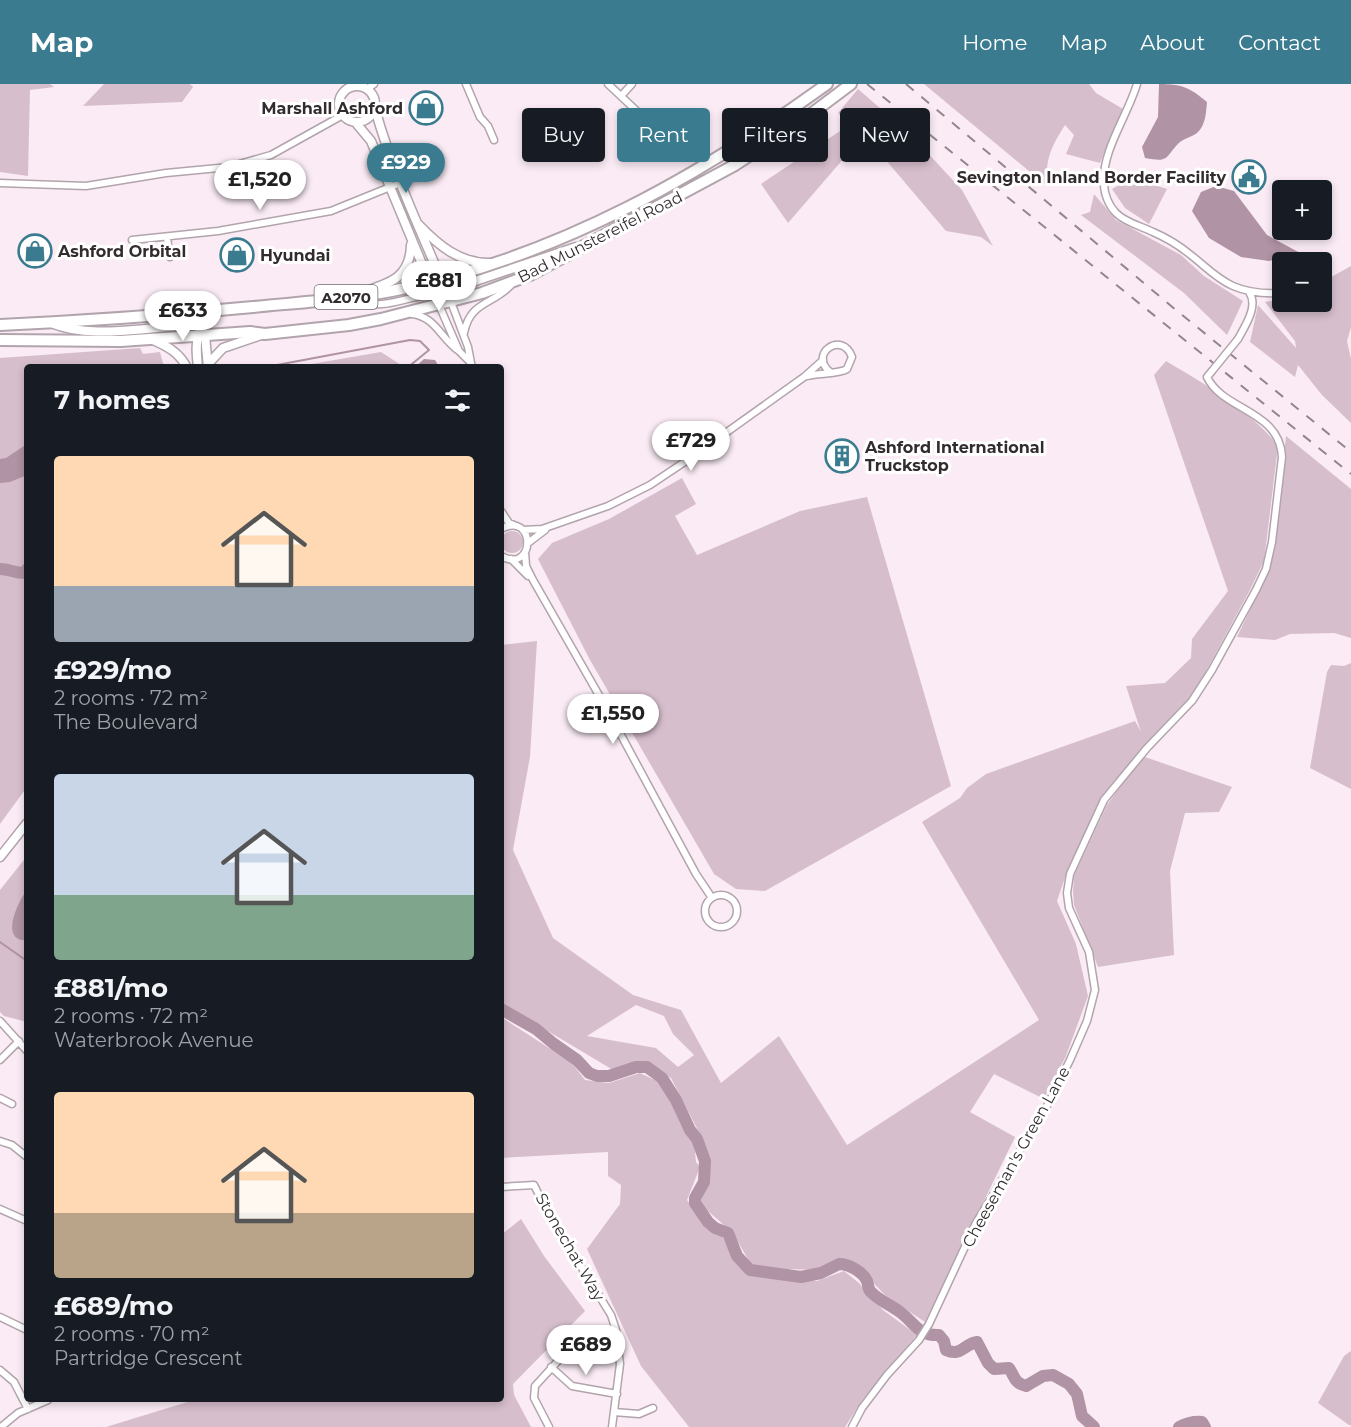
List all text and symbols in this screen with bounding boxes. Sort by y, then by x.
text: Map [30,25,93,59]
text: Home [962,30,1027,55]
text: Map [1060,30,1107,55]
text: About [1140,30,1205,55]
text: Contact [1238,30,1321,55]
shop icon: Marshall Ashford [408,90,444,126]
place label: Marshall Ashford [261,99,403,118]
chip: Buy [522,108,605,162]
chip: Rent [617,108,710,162]
chip: Filters [722,108,828,162]
chip: New [840,108,930,162]
pin: £929 [370,143,442,194]
text: £929 [381,150,431,174]
public building icon: Sevington Inland Border Facility [1231,159,1267,195]
pin: £1,520 [211,160,309,211]
text: £1,520 [228,167,292,191]
place label: Sevington Inland Border Facility [957,168,1226,187]
map controls [1272,180,1332,312]
button: + [1272,180,1332,240]
street label: Bad Munstereifel Road [514,187,686,287]
shop icon: Ashford Orbital [17,233,53,269]
shop icon: Hyundai [219,237,255,273]
place label: Ashford Orbital [57,242,186,261]
place label: Hyundai [260,246,330,265]
button: − [1272,252,1332,312]
pin: £881 [403,261,475,312]
text: £881 [416,268,462,292]
road number: A2070 [314,285,378,309]
pin: £633 [147,291,219,342]
text: £633 [158,298,208,322]
text: 7 homes [54,384,170,416]
icon: filters [441,384,474,417]
pin: £729 [655,421,727,472]
text: £729 [666,428,716,452]
building icon: Ashford International Truckstop [824,438,860,474]
place label: Ashford International Truckstop [864,438,1045,475]
icon: home [210,495,318,603]
text: £929/mo [54,654,172,686]
text: 2 rooms · 72 m² [54,686,208,710]
pin: £1,550 [564,694,662,745]
text: £1,550 [581,701,645,725]
text: The Boulevard [54,710,198,734]
icon: home [210,813,318,921]
text: £881/mo [54,972,168,1004]
text: 2 rooms · 72 m² [54,1004,208,1028]
text: Waterbrook Avenue [54,1028,254,1052]
street label: Cheeseman's Green Lane [958,1063,1074,1251]
icon: home [210,1131,318,1239]
street label: Stonechat Way [532,1190,609,1304]
text: £689/mo [54,1290,173,1322]
text: 2 rooms · 70 m² [54,1322,210,1346]
pin: £689 [550,1325,622,1376]
text: £689 [560,1332,612,1356]
text: Partridge Crescent [54,1346,243,1370]

